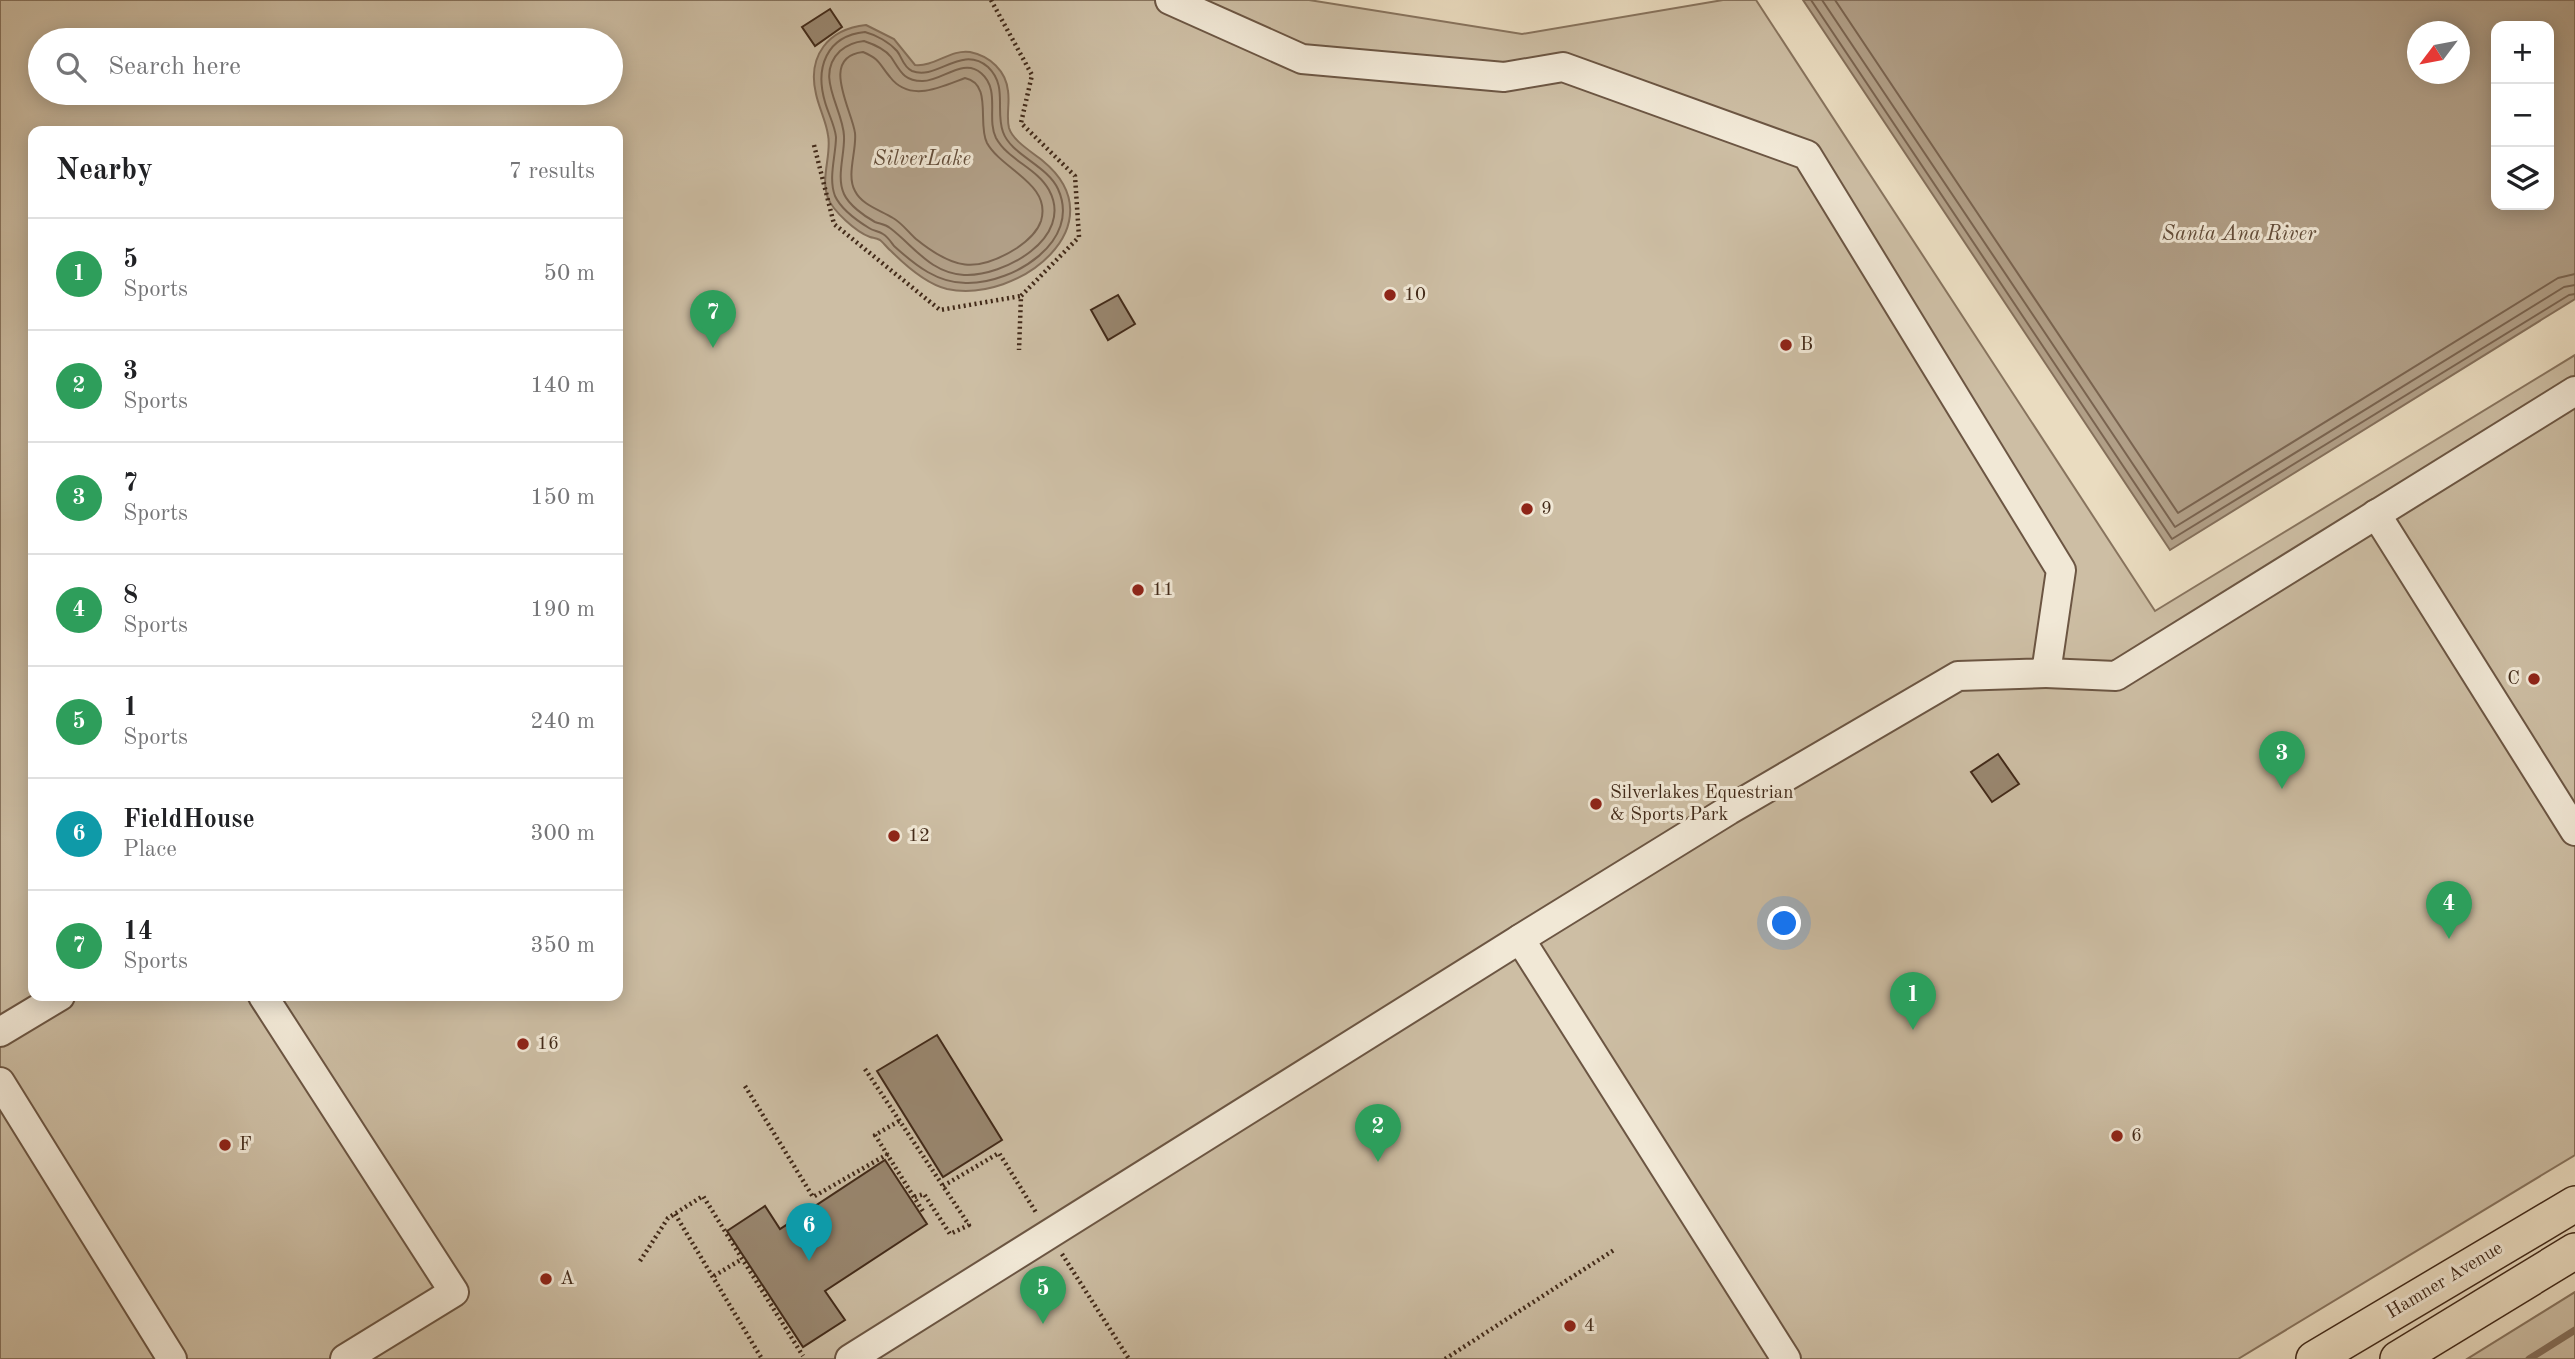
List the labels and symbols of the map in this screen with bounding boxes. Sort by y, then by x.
north arrow [2407,21,2470,84]
water label: SilverLake [873,149,971,170]
water label: Santa Ana River [2162,224,2317,245]
place label: 10 [1404,286,1426,305]
marker: 10 [1382,287,1398,303]
pin: 7 [690,290,736,348]
place label: B [1800,336,1813,355]
marker: B [1778,337,1794,353]
place label: 9 [1541,500,1552,519]
marker: 9 [1519,501,1535,517]
place label: 11 [1152,581,1174,600]
marker: 11 [1130,582,1146,598]
place label: C [2507,670,2520,689]
marker: C [2526,671,2542,687]
pin: 3 [2259,731,2305,789]
place label: Silverlakes Equestrian & Sports Park [1610,784,1793,825]
marker: Silverlakes Equestrian & Sports Park [1588,796,1604,812]
place label: 12 [908,827,930,846]
marker: 12 [886,828,902,844]
pin: 4 [2426,881,2472,939]
your location [1767,906,1801,940]
pin: 1 [1890,972,1936,1030]
place label: 16 [537,1035,559,1054]
marker: 16 [515,1036,531,1052]
pin: 2 [1355,1104,1401,1162]
place label: 6 [2131,1127,2142,1146]
marker: 6 [2109,1128,2125,1144]
place label: F [239,1136,252,1155]
marker: F [217,1137,233,1153]
pin: 6 [786,1203,832,1261]
street label: Hamner Avenue [2384,1239,2506,1323]
pin: 5 [1020,1266,1066,1324]
place label: A [560,1270,575,1289]
marker: A [538,1271,554,1287]
place label: 4 [1584,1317,1595,1336]
marker: 4 [1562,1318,1578,1334]

